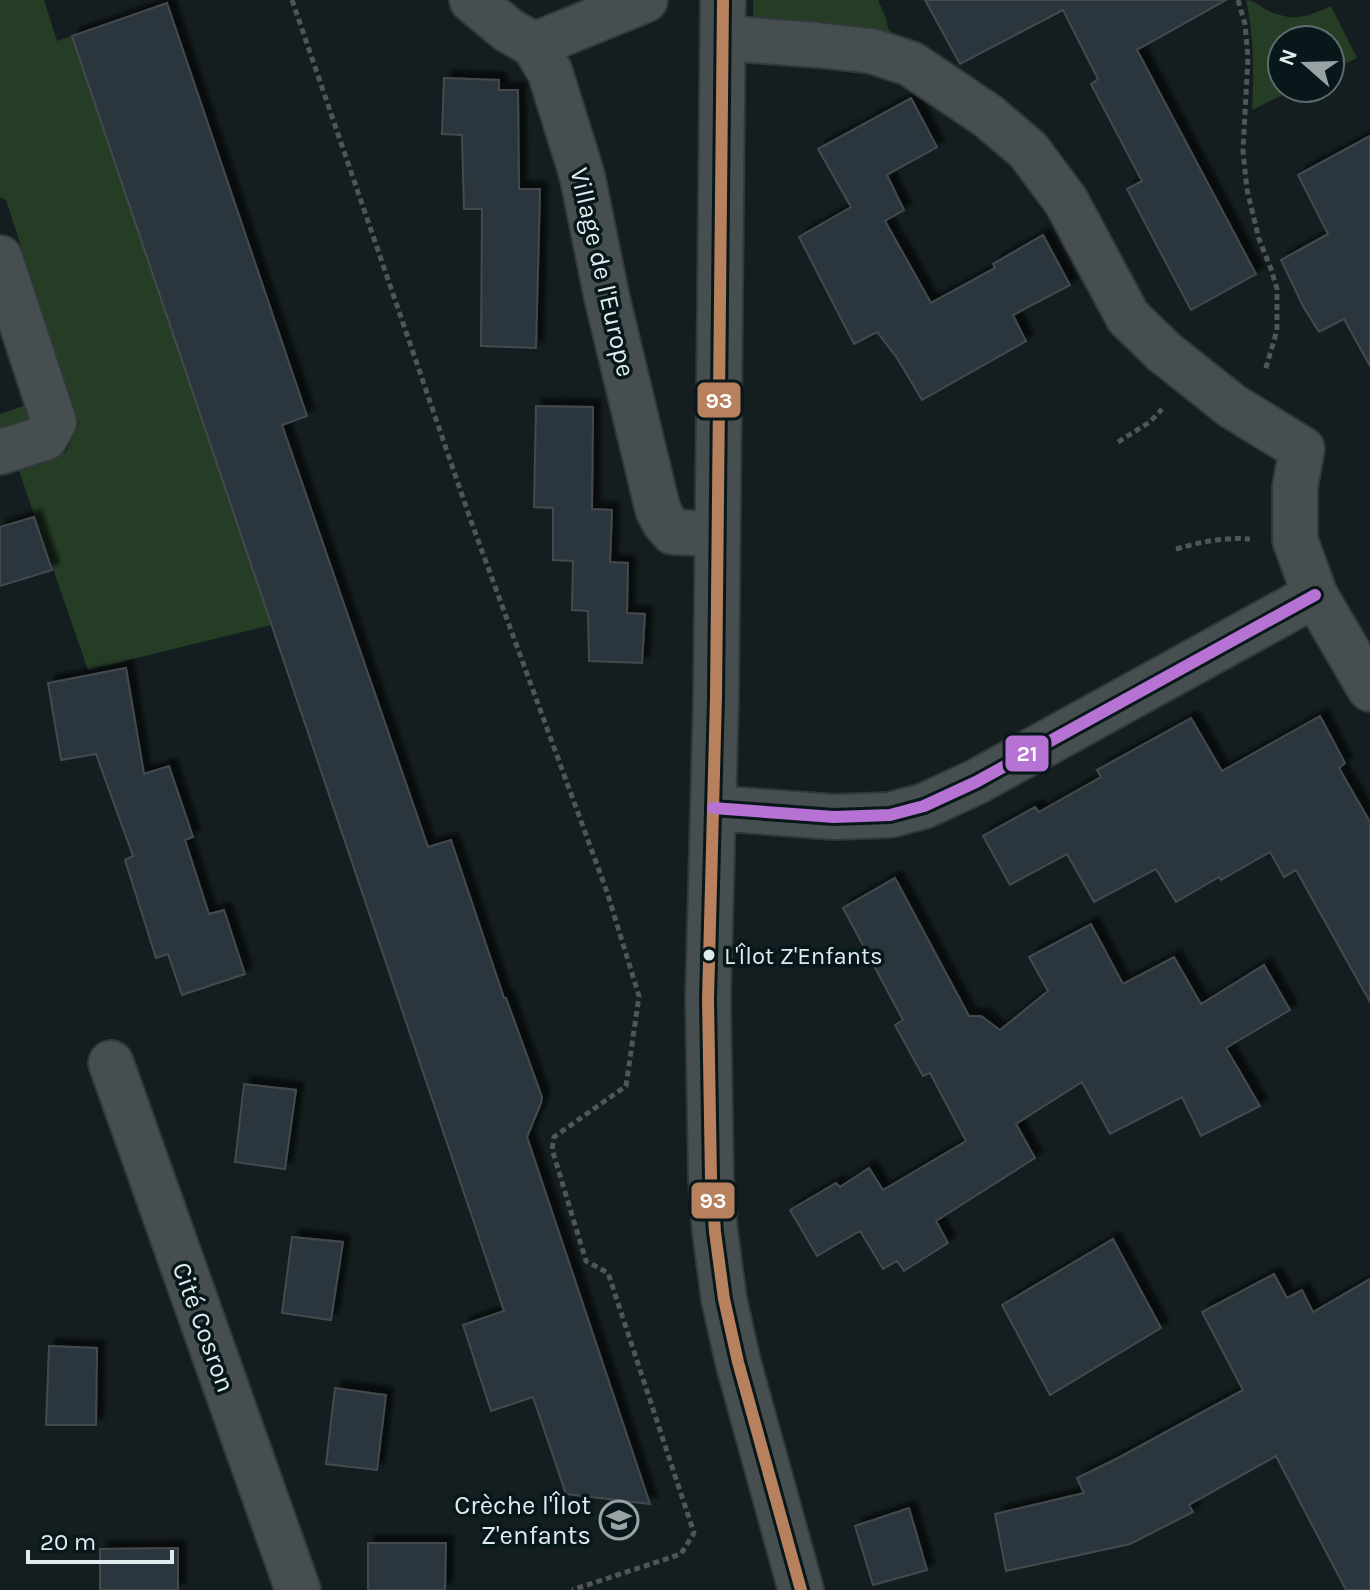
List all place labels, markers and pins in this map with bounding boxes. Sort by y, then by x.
place label: L'Îlot Z'Enfants [724,942,883,970]
marker: L'Îlot Z'Enfants [701,947,717,963]
place label: Crèche l'Îlot Z'enfants [454,1490,591,1551]
school or university icon: Crèche l'Îlot Z'enfants [598,1499,640,1541]

